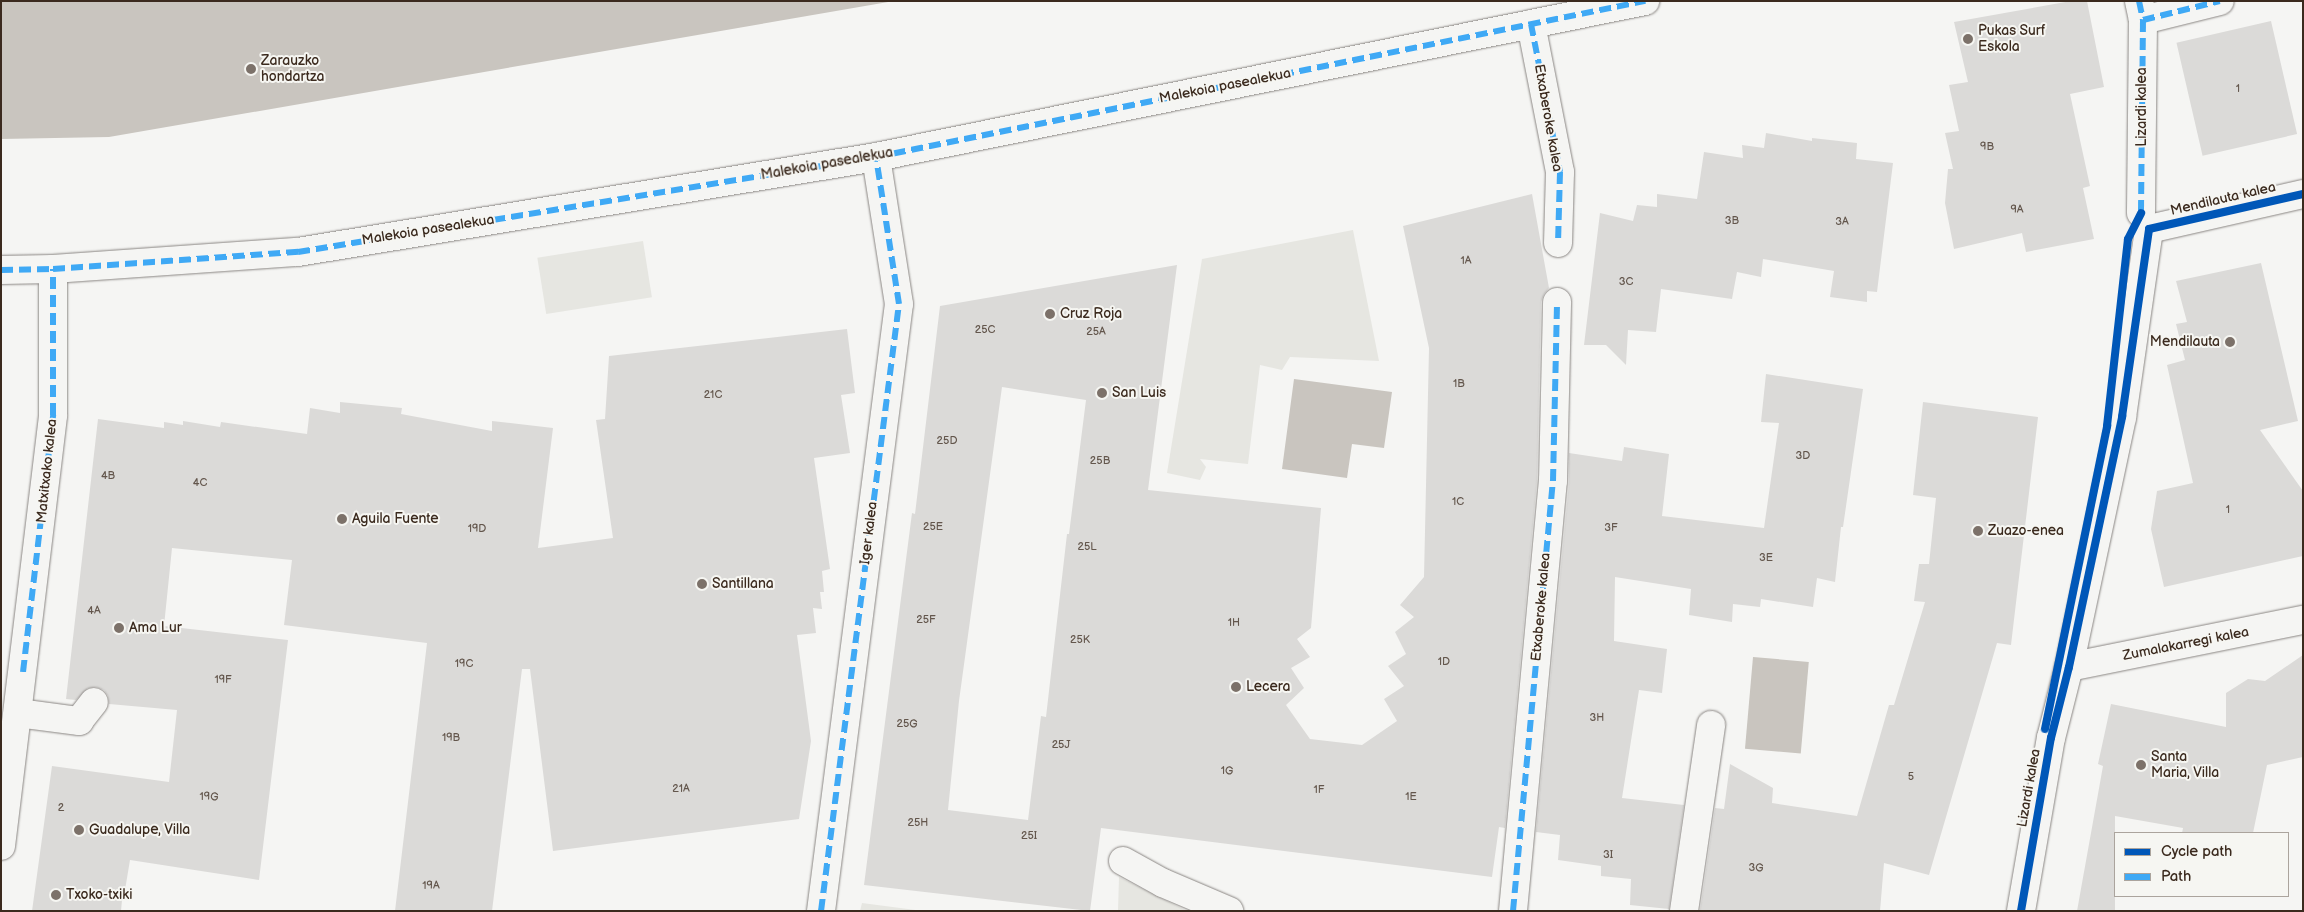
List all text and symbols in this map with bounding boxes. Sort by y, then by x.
place label: Pukas Surf Eskola [1978,23,2046,56]
marker: Pukas Surf Eskola [1962,33,1974,45]
place label: Zarauzko hondartza [261,53,324,85]
marker: Zarauzko hondartza [245,63,257,75]
street label: Etxaberoke kalea [1530,63,1566,173]
street label: Malekoia pasealekua [1158,65,1292,107]
street label: Lizardi kalea [2134,67,2150,147]
house number: 1 [2236,82,2240,96]
house number: 9B [1980,140,1994,154]
street label: Malekoia pasealekua [760,144,894,184]
street label: Mendilauta kalea [2169,179,2277,219]
house number: 9A [2010,203,2024,217]
street label: Malekoia pasealekua [361,211,495,249]
house number: 3B [1725,214,1739,228]
house number: 3A [1835,215,1849,229]
house number: 1A [1461,254,1471,268]
house number: 3C [1619,275,1633,289]
place label: Cruz Roja [1060,306,1122,322]
marker: Cruz Roja [1044,308,1056,320]
house number: 25C [975,323,995,337]
house number: 25A [1086,325,1106,339]
place label: Mendilauta [2150,334,2220,350]
marker: Mendilauta [2224,336,2236,348]
house number: 1B [1453,377,1465,391]
place label: San Luis [1112,385,1166,401]
marker: San Luis [1096,387,1108,399]
house number: 21C [704,388,722,402]
street label: Matxitxako kalea [33,418,61,524]
house number: 25D [937,434,957,448]
house number: 3D [1796,449,1810,463]
house number: 25B [1090,454,1110,468]
house number: 4B [101,469,115,483]
house number: 4C [193,476,207,490]
house number: 1C [1452,495,1464,509]
street label: Iger kalea [857,501,881,565]
house number: 1 [2226,503,2230,517]
place label: Aguila Fuente [352,511,439,527]
marker: Aguila Fuente [336,513,348,525]
house number: 25E [923,520,943,534]
house number: 3F [1604,521,1618,535]
house number: 19D [468,522,486,536]
place label: Zuazo-enea [1988,523,2064,539]
marker: Zuazo-enea [1972,525,1984,537]
house number: 25L [1077,540,1097,554]
house number: 3E [1759,551,1773,565]
street label: Etxaberoke kalea [1528,552,1554,662]
place label: Santillana [712,576,774,592]
marker: Santillana [696,578,708,590]
house number: 4A [87,604,101,618]
house number: 25F [916,613,936,627]
house number: 1H [1228,616,1240,630]
place label: Ama Lur [129,620,182,636]
marker: Ama Lur [113,622,125,634]
street label: Zumalakarregi kalea [2122,624,2250,664]
house number: 25K [1070,633,1090,647]
house number: 1D [1438,655,1450,669]
house number: 19C [455,657,473,671]
house number: 19F [214,673,232,687]
place label: Lecera [1246,679,1290,695]
marker: Lecera [1230,681,1242,693]
house number: 3H [1590,711,1604,725]
house number: 25G [896,717,918,731]
house number: 19B [442,731,460,745]
house number: 25J [1052,738,1070,752]
street label: Lizardi kalea [2014,747,2044,829]
place label: Santa Maria, Villa [2151,749,2220,782]
marker: Santa Maria, Villa [2135,759,2147,771]
house number: 1G [1221,764,1233,778]
house number: 5 [1908,770,1914,784]
house number: 21A [672,782,690,796]
house number: 1F [1314,783,1324,797]
house number: 19G [200,790,218,804]
house number: 1E [1405,790,1417,804]
house number: 2 [58,801,64,815]
house number: 25H [908,816,928,830]
place label: Guadalupe, Villa [89,822,191,838]
marker: Guadalupe, Villa [73,824,85,836]
house number: 25I [1021,829,1037,843]
legend [2114,832,2289,897]
text: Cycle path [2161,842,2232,861]
house number: 3I [1603,848,1613,862]
house number: 3G [1748,861,1764,875]
text: Path [2161,867,2191,886]
house number: 19A [422,879,440,893]
place label: Txoko-txiki [66,887,132,903]
marker: Txoko-txiki [50,889,62,901]

